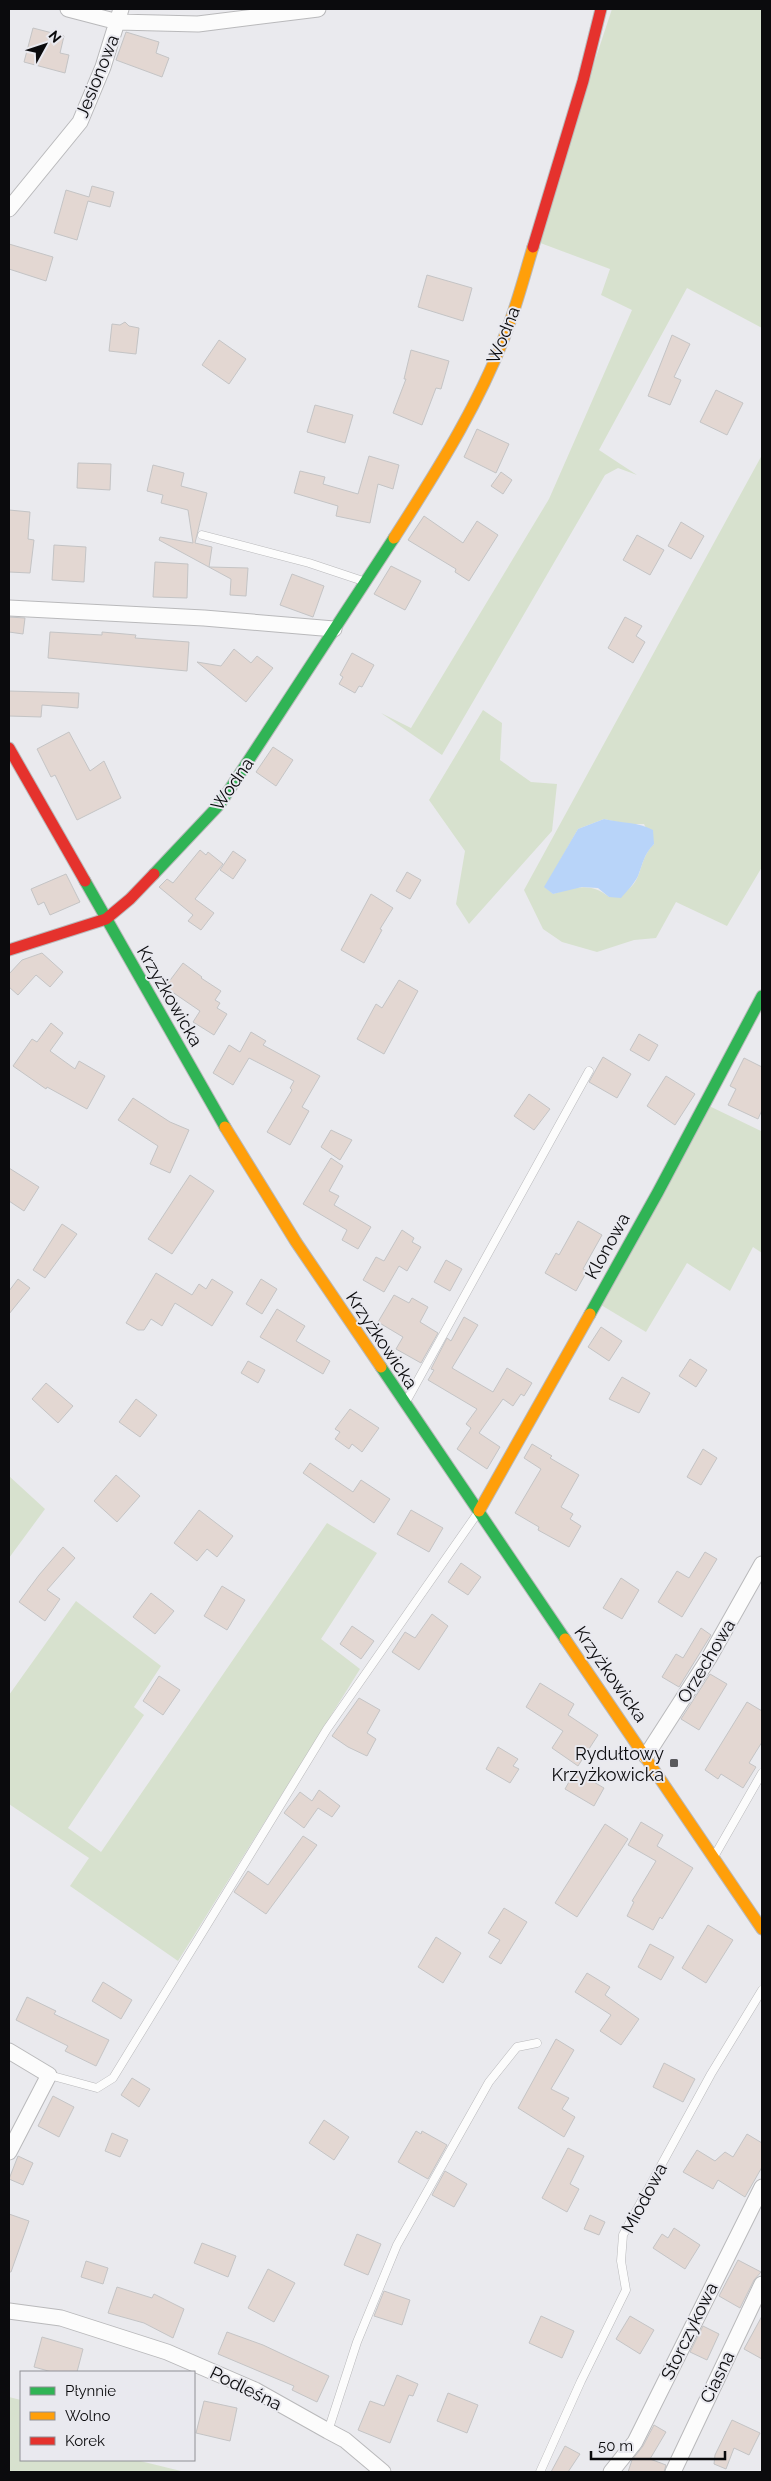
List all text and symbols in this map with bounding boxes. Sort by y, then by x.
north arrow [20,20,70,70]
text: N [45,27,65,46]
street label: Jesionowa [71,32,123,120]
street label: Wodna [482,303,524,367]
street label: Wodna [206,753,258,815]
street label: Krzyżkowicka [133,942,207,1050]
street label: Klonowa [580,1209,634,1283]
street label: Krzyżkowicka [342,1287,422,1393]
street label: Orzechowa [673,1615,739,1707]
street label: Krzyżkowicka [570,1622,652,1726]
place label: Rydułtowy Krzyżkowicka [551,1743,664,1785]
marker: Rydułtowy Krzyżkowicka [668,1757,680,1769]
street label: Miodowa [617,2159,671,2237]
street label: Storczykowa [656,2279,722,2383]
street label: Ciasna [695,2348,739,2406]
street label: Podleśna [207,2362,285,2414]
legend [20,2371,195,2461]
text: Płynnie [65,2382,116,2400]
text: Wolno [65,2407,110,2425]
scale bar [591,2428,725,2460]
text: Korek [65,2432,105,2450]
text: 50 m [598,2437,633,2455]

